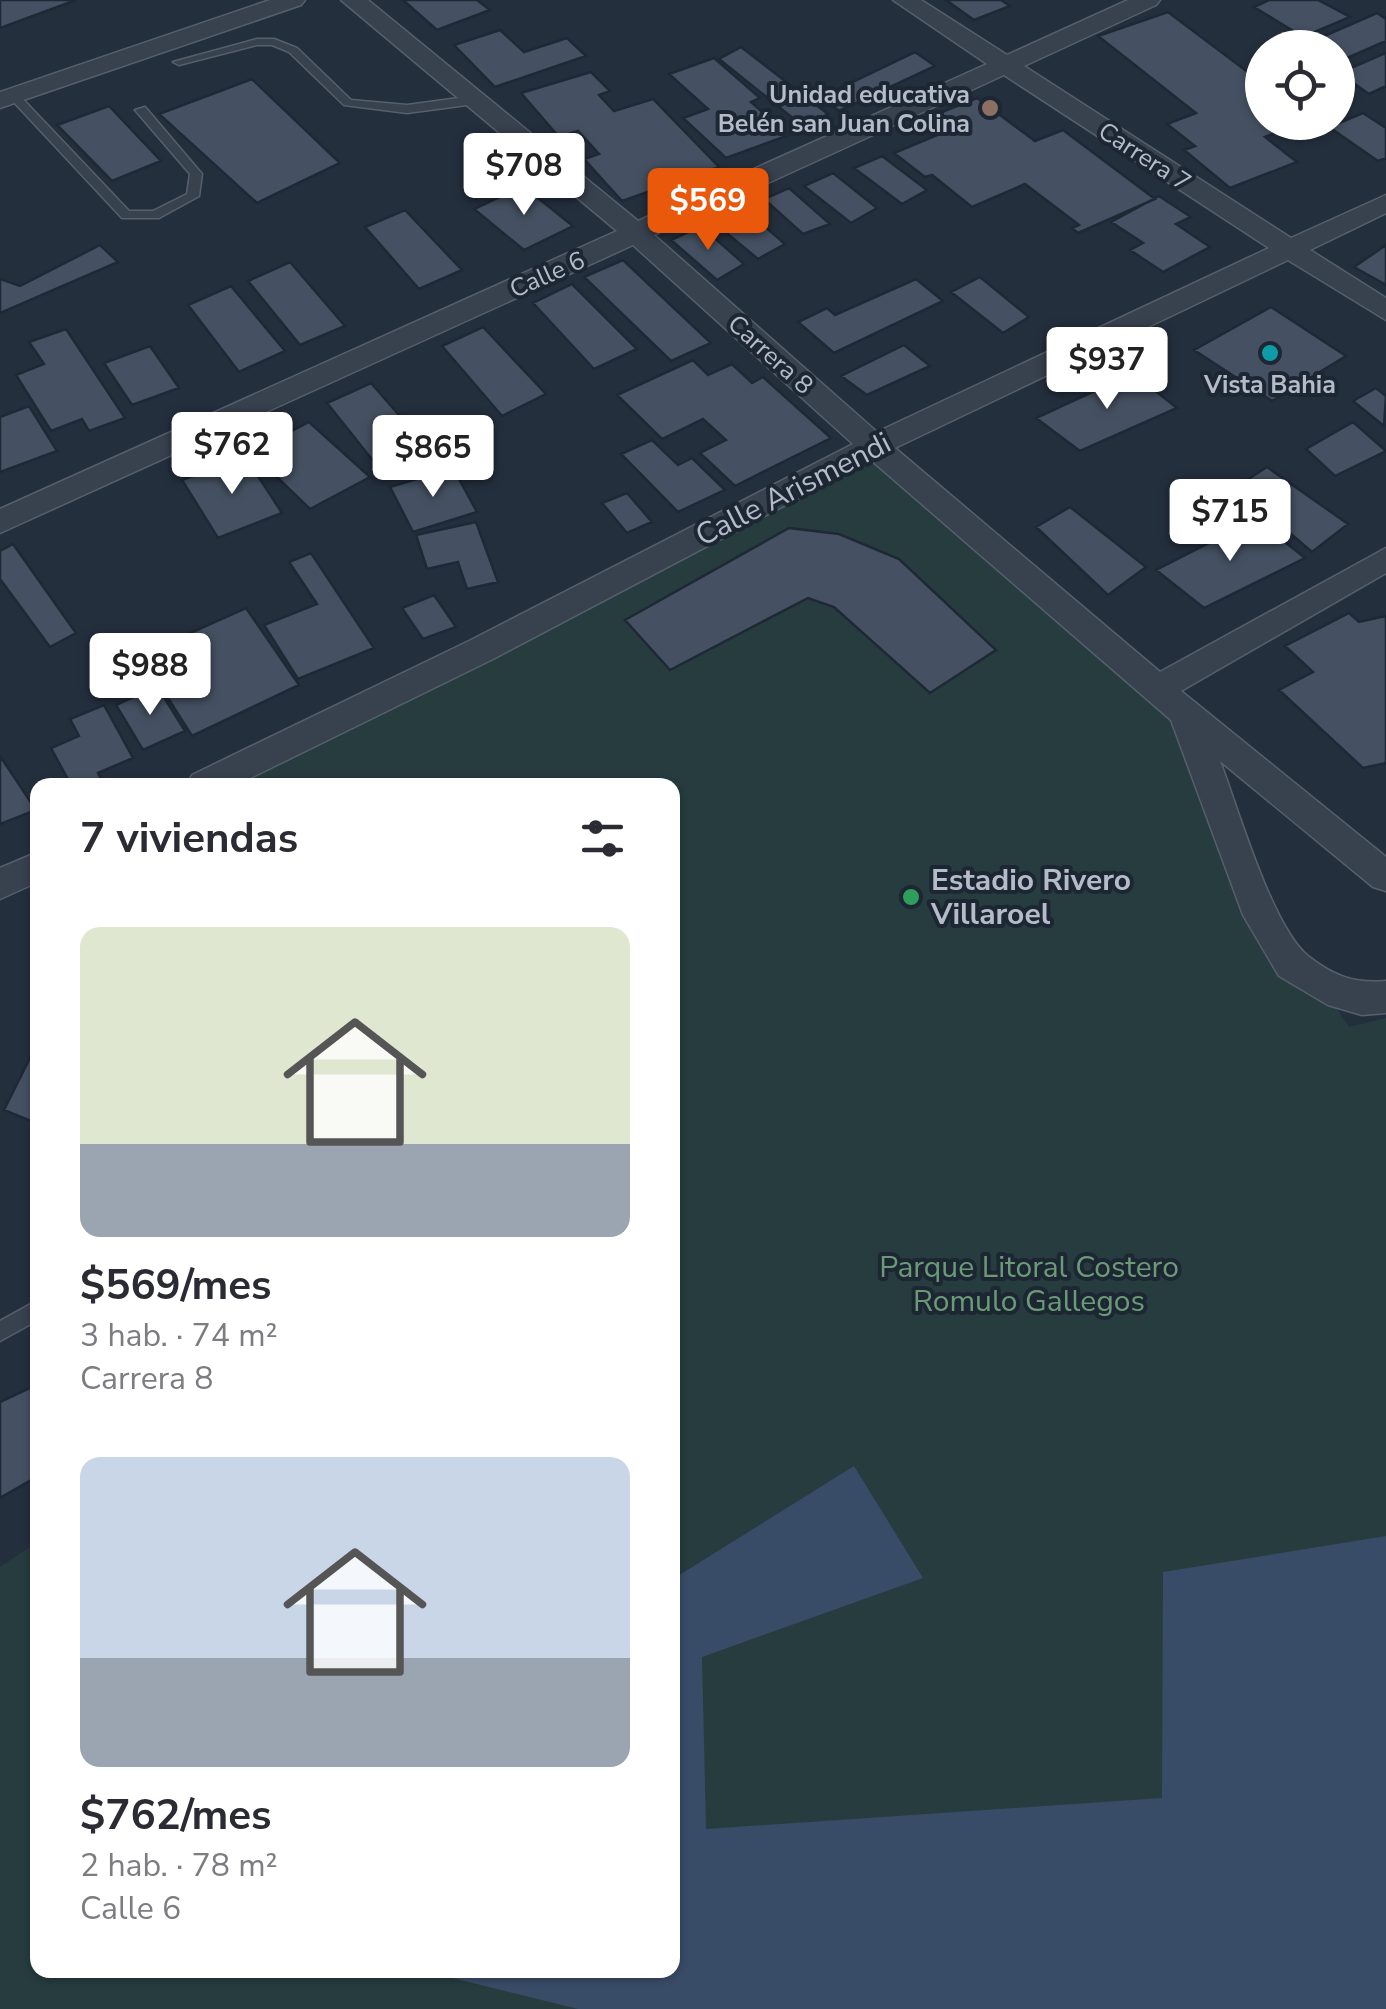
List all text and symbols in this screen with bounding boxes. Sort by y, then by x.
map controls [1245,30,1355,140]
button: locate [1245,30,1355,140]
place label: Unidad educativa Belén san Juan Colina [718,78,970,141]
marker: Unidad educativa Belén san Juan Colina [979,97,1001,119]
street label: Carrera 7 [1091,114,1197,199]
pin: $708 [465,133,583,218]
text: $708 [486,144,562,187]
pin: $569 [649,168,767,253]
text: $569 [670,179,746,222]
street label: Calle 6 [504,243,590,307]
street label: Carrera 8 [720,307,820,402]
pin: $937 [1048,327,1166,412]
text: $937 [1069,338,1145,381]
marker: Vista Bahia [1259,342,1281,364]
place label: Vista Bahia [1203,368,1336,402]
pin: $762 [173,412,291,497]
pin: $865 [374,415,492,500]
text: $762 [194,423,270,466]
street label: Calle Arismendi [689,423,898,556]
text: $865 [395,426,471,469]
pin: $715 [1171,479,1289,564]
text: $715 [1192,490,1268,533]
pin: $988 [91,633,209,718]
text: $988 [112,644,188,687]
text: 7 viviendas [80,810,298,867]
icon: filters [575,811,630,866]
place label: Estadio Rivero Villaroel [930,860,1131,935]
marker: Estadio Rivero Villaroel [900,886,922,908]
icon: home [265,992,445,1172]
park label: Parque Litoral Costero Romulo Gallegos [879,1247,1179,1322]
text: $569/mes [80,1257,272,1314]
text: 3 hab. · 74 m² [80,1314,278,1357]
text: Carrera 8 [80,1357,213,1400]
icon: home [265,1522,445,1702]
text: $762/mes [80,1787,272,1844]
text: 2 hab. · 78 m² [80,1844,278,1887]
text: Calle 6 [80,1887,181,1930]

